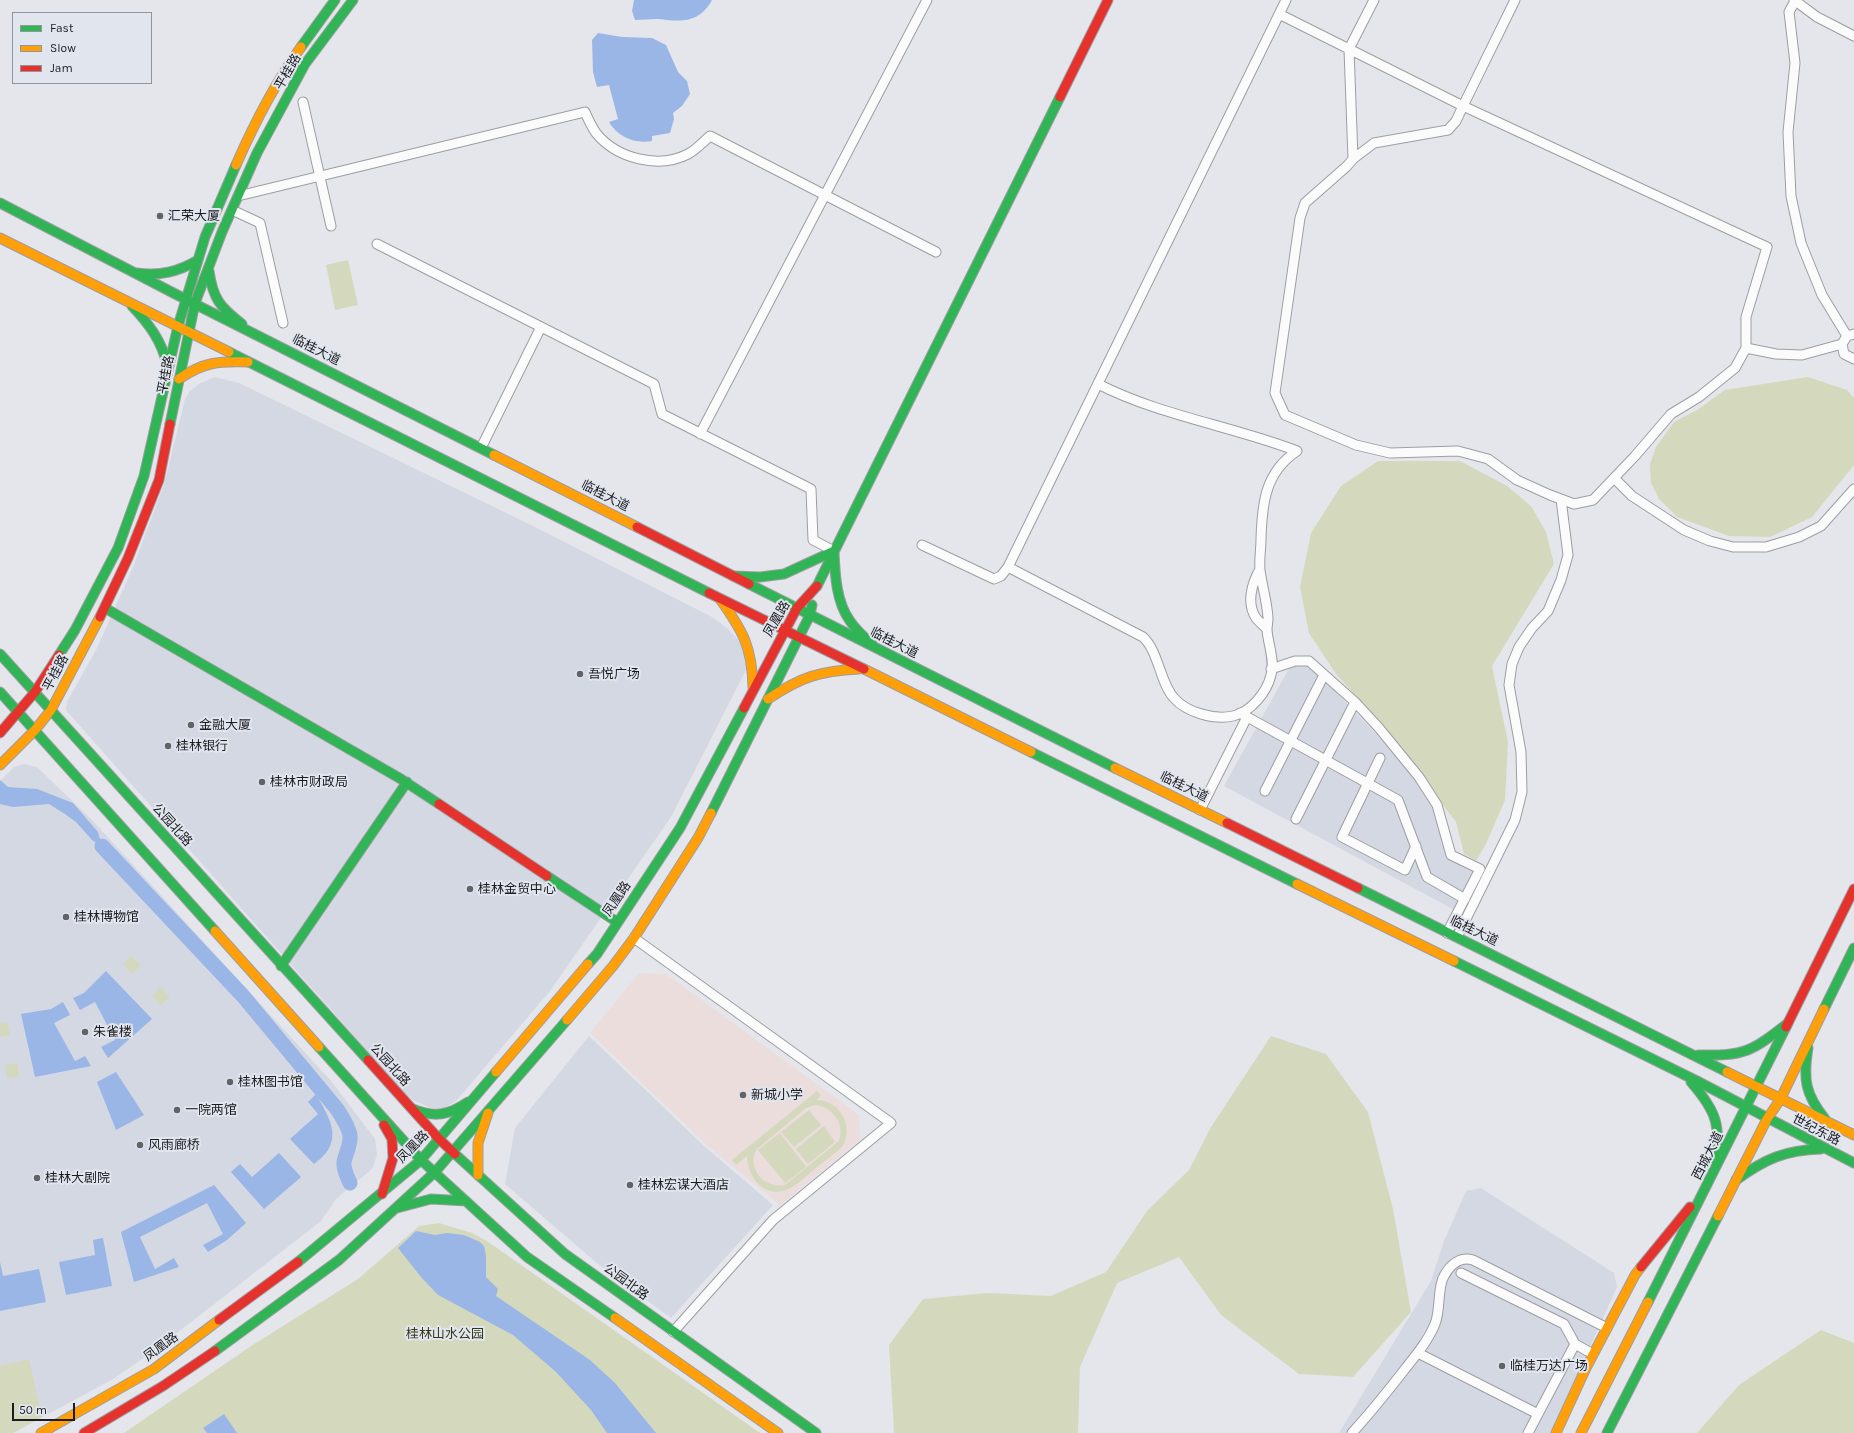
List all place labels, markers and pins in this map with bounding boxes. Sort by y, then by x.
place label: 汇荣大厦 [168,208,220,224]
marker: 汇荣大厦 [155,211,165,221]
place label: 吾悦广场 [588,666,640,682]
marker: 吾悦广场 [575,669,585,679]
place label: 金融大厦 [199,717,251,733]
marker: 金融大厦 [186,720,196,730]
place label: 桂林银行 [176,738,228,754]
marker: 桂林银行 [163,741,173,751]
place label: 桂林市财政局 [270,774,348,790]
marker: 桂林市财政局 [257,777,267,787]
place label: 桂林金贸中心 [478,881,556,897]
marker: 桂林金贸中心 [465,884,475,894]
place label: 桂林博物馆 [74,909,139,925]
marker: 桂林博物馆 [61,912,71,922]
place label: 朱雀楼 [93,1024,132,1040]
marker: 朱雀楼 [80,1027,90,1037]
place label: 桂林图书馆 [238,1074,303,1090]
marker: 桂林图书馆 [225,1077,235,1087]
place label: 新城小学 [751,1087,803,1103]
marker: 新城小学 [738,1090,748,1100]
place label: 一院两馆 [185,1102,237,1118]
marker: 一院两馆 [172,1105,182,1115]
place label: 风雨廊桥 [148,1137,200,1153]
marker: 风雨廊桥 [135,1140,145,1150]
place label: 桂林大剧院 [45,1170,110,1186]
marker: 桂林大剧院 [32,1173,42,1183]
place label: 桂林宏谋大酒店 [638,1177,729,1193]
marker: 桂林宏谋大酒店 [625,1180,635,1190]
place label: 临桂万达广场 [1510,1358,1588,1374]
marker: 临桂万达广场 [1497,1361,1507,1371]

